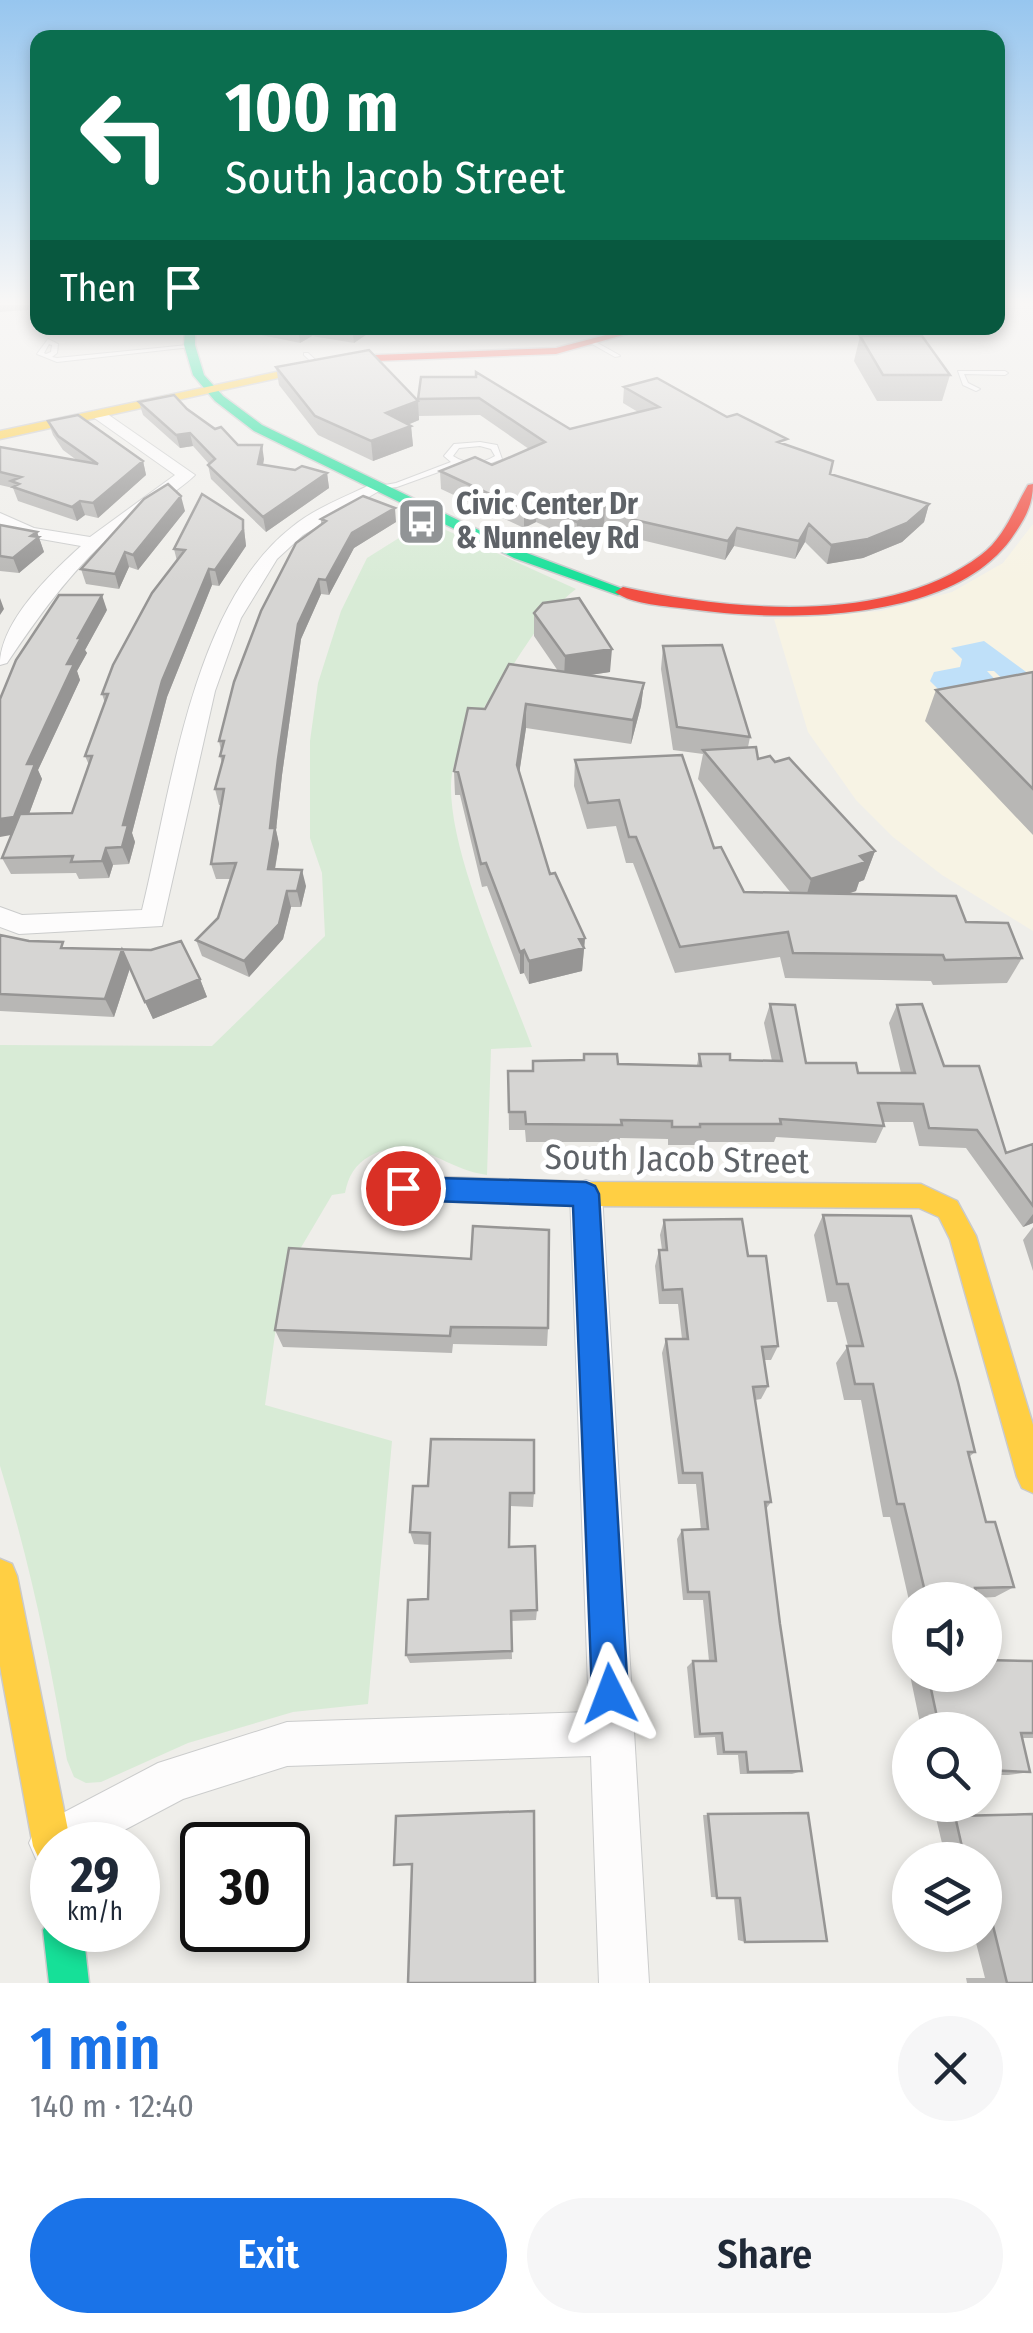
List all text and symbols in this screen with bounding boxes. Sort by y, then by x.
text: 100 m [225,66,399,150]
icon: left [60,70,190,200]
text: South Jacob Street [225,151,565,205]
icon: arrive [156,260,211,315]
text: Then [60,265,136,311]
place label: Civic Center Dr & Nunneley Rd [456,486,639,556]
bus stop icon: Civic Center Dr & Nunneley Rd [395,495,447,547]
street label: South Jacob Street [544,1136,810,1182]
pin [361,1146,446,1231]
icon: arrive [376,1161,431,1216]
map controls [892,1582,1002,1952]
button: sound [892,1582,1002,1692]
position arrow [558,1642,662,1746]
button: search [892,1712,1002,1822]
speed limit sign: 30 [180,1822,310,1952]
button: layers [892,1842,1002,1952]
text: 29 [71,1845,119,1905]
text: km/h [67,1897,123,1927]
text: 1 min [30,2013,161,2085]
button: close [898,2016,1003,2121]
text: 140 m · 12:40 [30,2087,194,2125]
button: Exit [30,2198,507,2313]
button: Share [527,2198,1003,2313]

